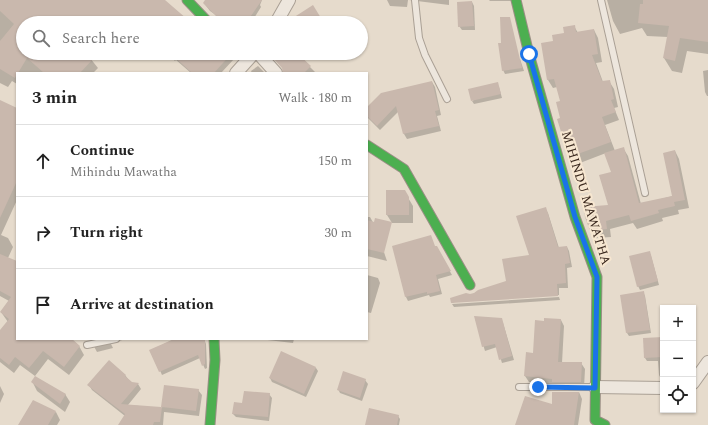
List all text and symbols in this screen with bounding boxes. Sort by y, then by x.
search box [16,16,368,60]
icon: search [30,27,52,49]
text: Search here [62,27,140,50]
route start [520,45,538,63]
text: 3 min [32,85,77,111]
text: Walk · 180 m [278,88,352,108]
street label: MIHINDU MAWATHA [556,128,616,268]
text: Continue [70,139,135,162]
icon: ahead [32,150,54,172]
text: 150 m [318,151,352,171]
text: Mihindu Mawatha [70,162,177,182]
text: Turn right [70,221,143,244]
icon: right [32,222,54,244]
text: 30 m [325,223,352,243]
text: Arrive at destination [70,293,214,316]
icon: arrive [32,294,54,316]
map controls [660,305,696,413]
button: + [660,305,696,341]
button: − [660,341,696,377]
button: locate [660,377,696,413]
route end [529,378,547,396]

